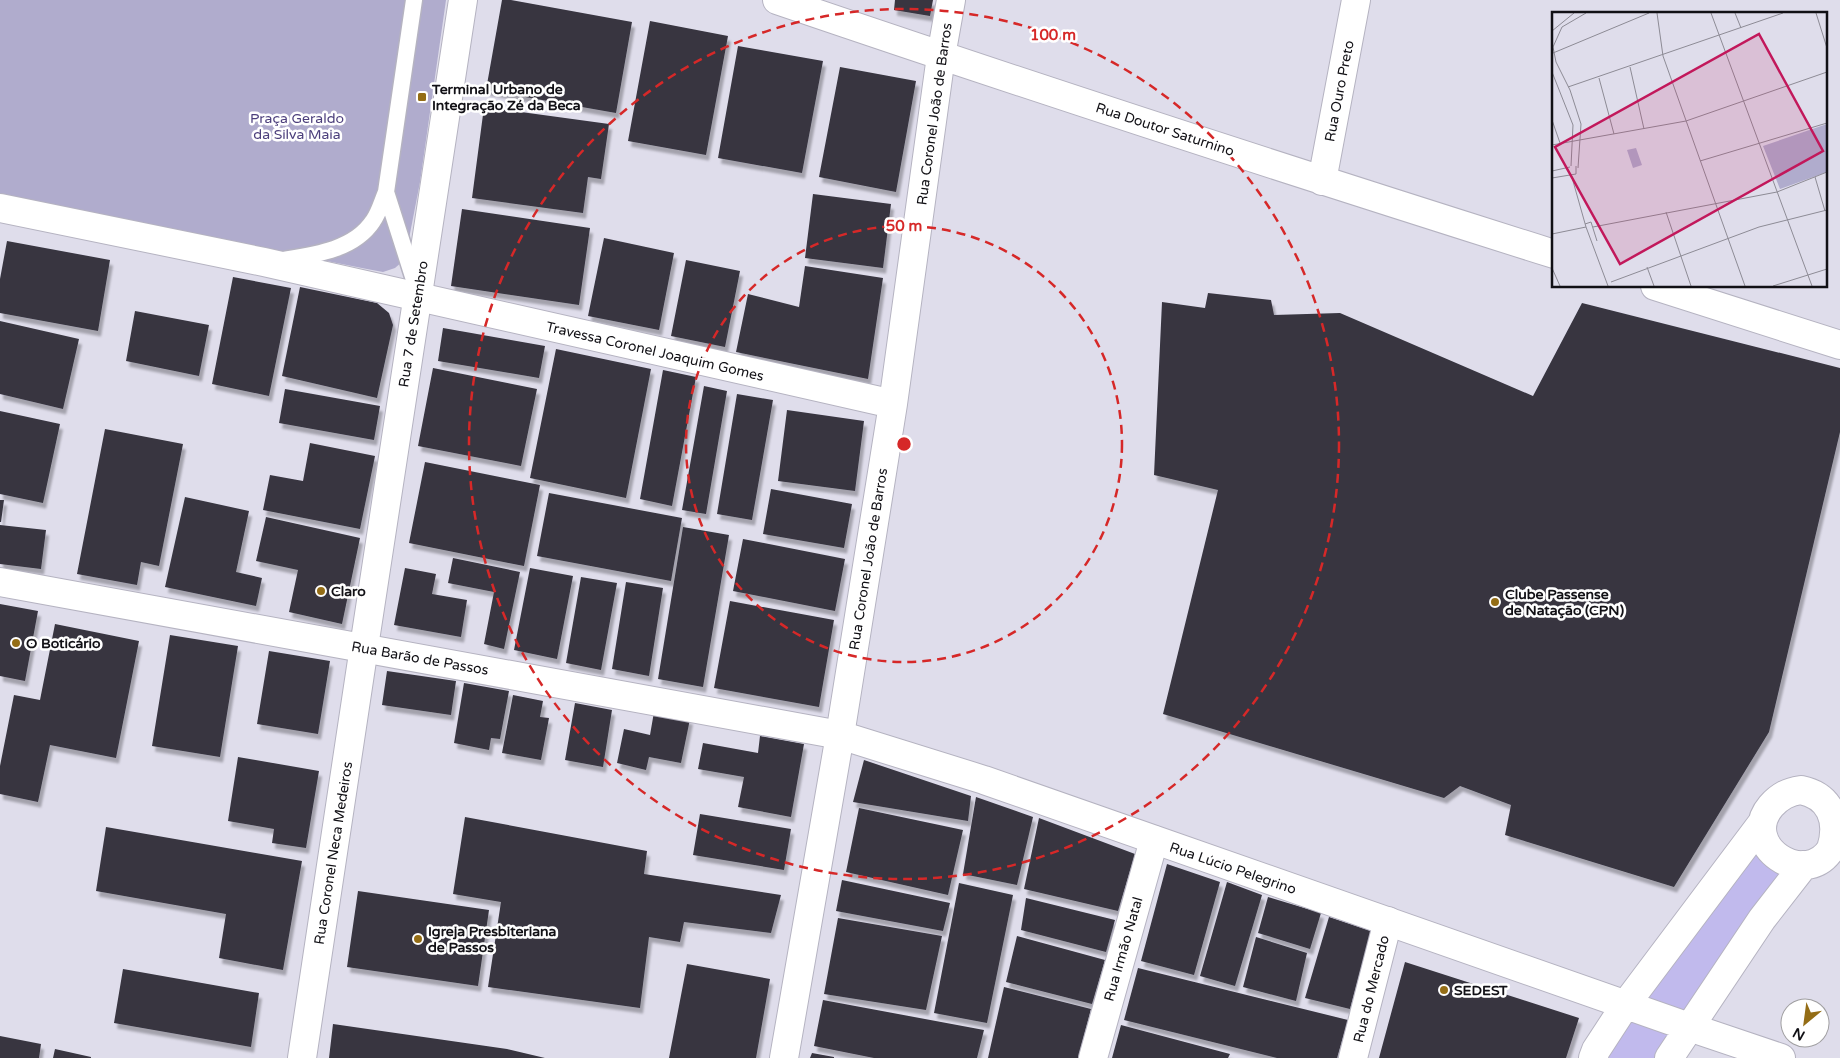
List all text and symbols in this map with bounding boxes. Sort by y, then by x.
inset map [1552,12,1828,288]
street label: Rua Coronel João de Barros [913,21,956,206]
text: 100 m [1030,26,1076,44]
street label: Rua Ouro Preto [1321,39,1358,143]
place label: Terminal Urbano de Integração Zé da Beca [431,81,581,114]
marker: Terminal Urbano de Integração Zé da Beca [416,91,428,103]
street label: Rua Doutor Saturnino [1093,99,1236,160]
park label: Praça Geraldo da Silva Maia [250,110,344,143]
text: 50 m [886,217,922,235]
street label: Rua 7 de Setembro [395,260,432,389]
street label: Travessa Coronel Joaquim Gomes [544,318,766,385]
centre of rings [895,435,913,453]
street label: Rua Coronel João de Barros [846,467,891,651]
place label: Claro [331,583,366,600]
marker: Claro [315,585,327,597]
place label: Clube Passense de Natação (CPN) [1505,586,1624,619]
marker: Clube Passense de Natação (CPN) [1489,596,1501,608]
place label: O Boticário [26,635,101,652]
marker: O Boticário [10,637,22,649]
street label: Rua Barão de Passos [350,638,490,679]
street label: Rua Coronel Neca Medeiros [311,760,356,946]
street label: Rua Lúcio Pelegrino [1167,839,1298,898]
street label: Rua Irmão Natal [1100,895,1146,1003]
place label: Igreja Presbiteriana de Passos [428,923,557,956]
marker: Igreja Presbiteriana de Passos [412,933,424,945]
street label: Rua do Mercado [1350,934,1393,1045]
place label: SEDEST [1454,982,1508,999]
marker: SEDEST [1438,984,1450,996]
north arrow [1780,998,1830,1048]
text: N [1790,1024,1808,1044]

